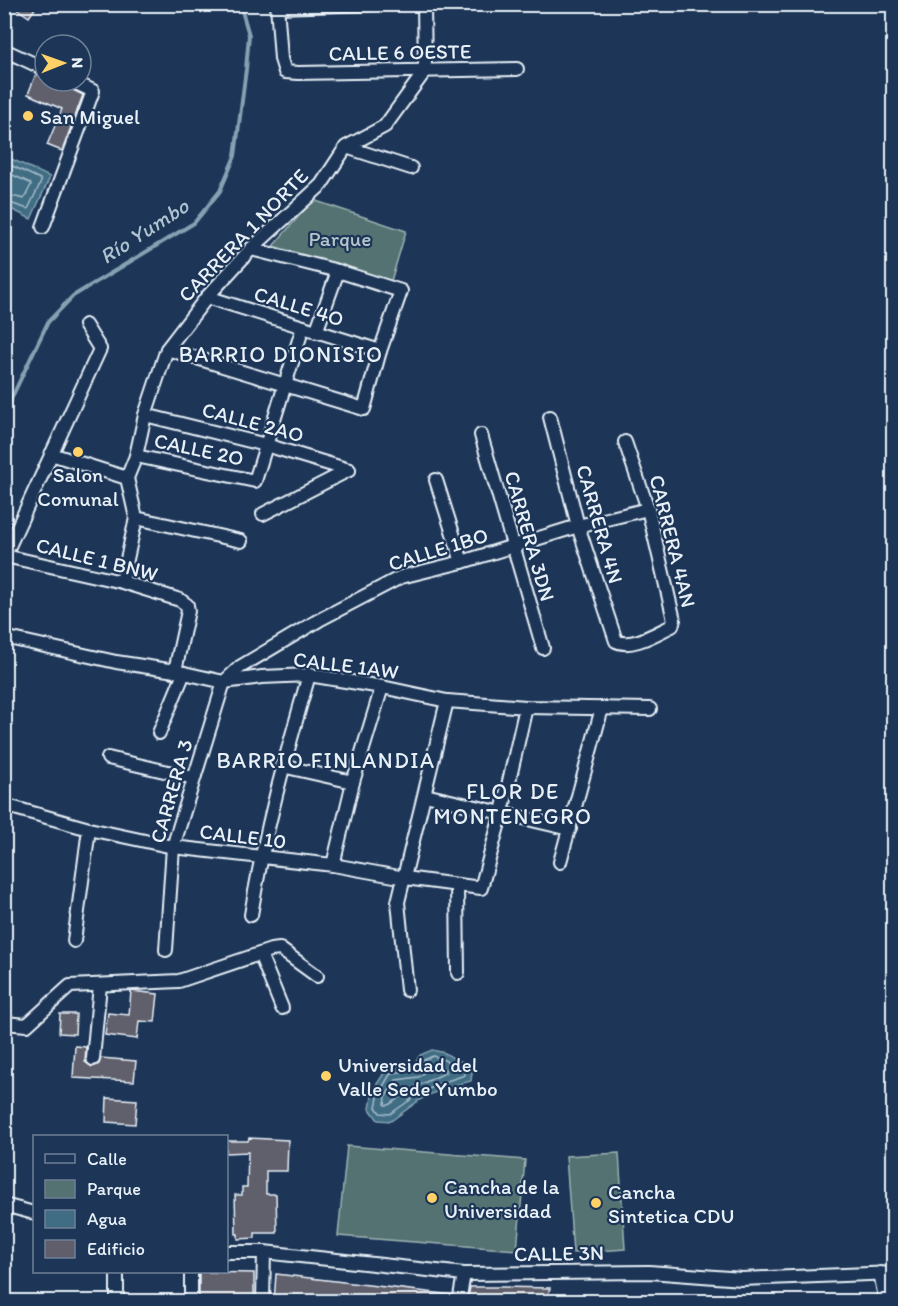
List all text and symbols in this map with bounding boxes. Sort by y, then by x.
north arrow [33,33,93,93]
street label: CALLE 6 OESTE [329,38,472,66]
text: N [68,57,87,68]
place label: San Miguel [40,104,140,129]
marker: San Miguel [21,109,35,123]
street label: CARRERA 1 NORTE [173,163,313,307]
water label: Río Yumbo [94,192,194,270]
park label: Parque [309,226,371,251]
street label: CALLE 4O [251,281,347,331]
district label: BARRIO DIONISIO [179,341,383,368]
street label: CALLE 2AO [199,396,307,448]
street label: CALLE 2O [152,427,246,471]
marker: Salon Comunal [71,445,85,459]
place label: Salon Comunal [37,462,119,511]
street label: CARRERA 4N [571,462,629,586]
street label: CARRERA 3DN [499,468,561,604]
street label: CARRERA 4AN [644,472,702,610]
street label: CALLE 1BO [385,522,491,576]
street label: CALLE 1 BNW [33,532,161,586]
street label: CALLE 1AW [292,646,400,684]
street label: CARRERA 3 [144,736,198,846]
district label: BARRIO FINLANDIA [216,747,436,774]
district label: FLOR DE MONTENEGRO [434,778,593,830]
street label: CALLE 10 [198,818,288,854]
place label: Universidad del Valle Sede Yumbo [338,1052,498,1101]
marker: Universidad del Valle Sede Yumbo [319,1069,333,1083]
legend [33,1135,228,1273]
text: Calle [87,1148,127,1170]
place label: Cancha de la Universidad [444,1174,559,1223]
text: Parque [87,1178,141,1200]
place label: Cancha Sintetica CDU [608,1179,734,1228]
marker: Cancha de la Universidad [425,1191,439,1205]
marker: Cancha Sintetica CDU [589,1196,603,1210]
text: Agua [87,1208,127,1230]
text: Edificio [87,1238,145,1260]
street label: CALLE 3N [514,1240,604,1266]

